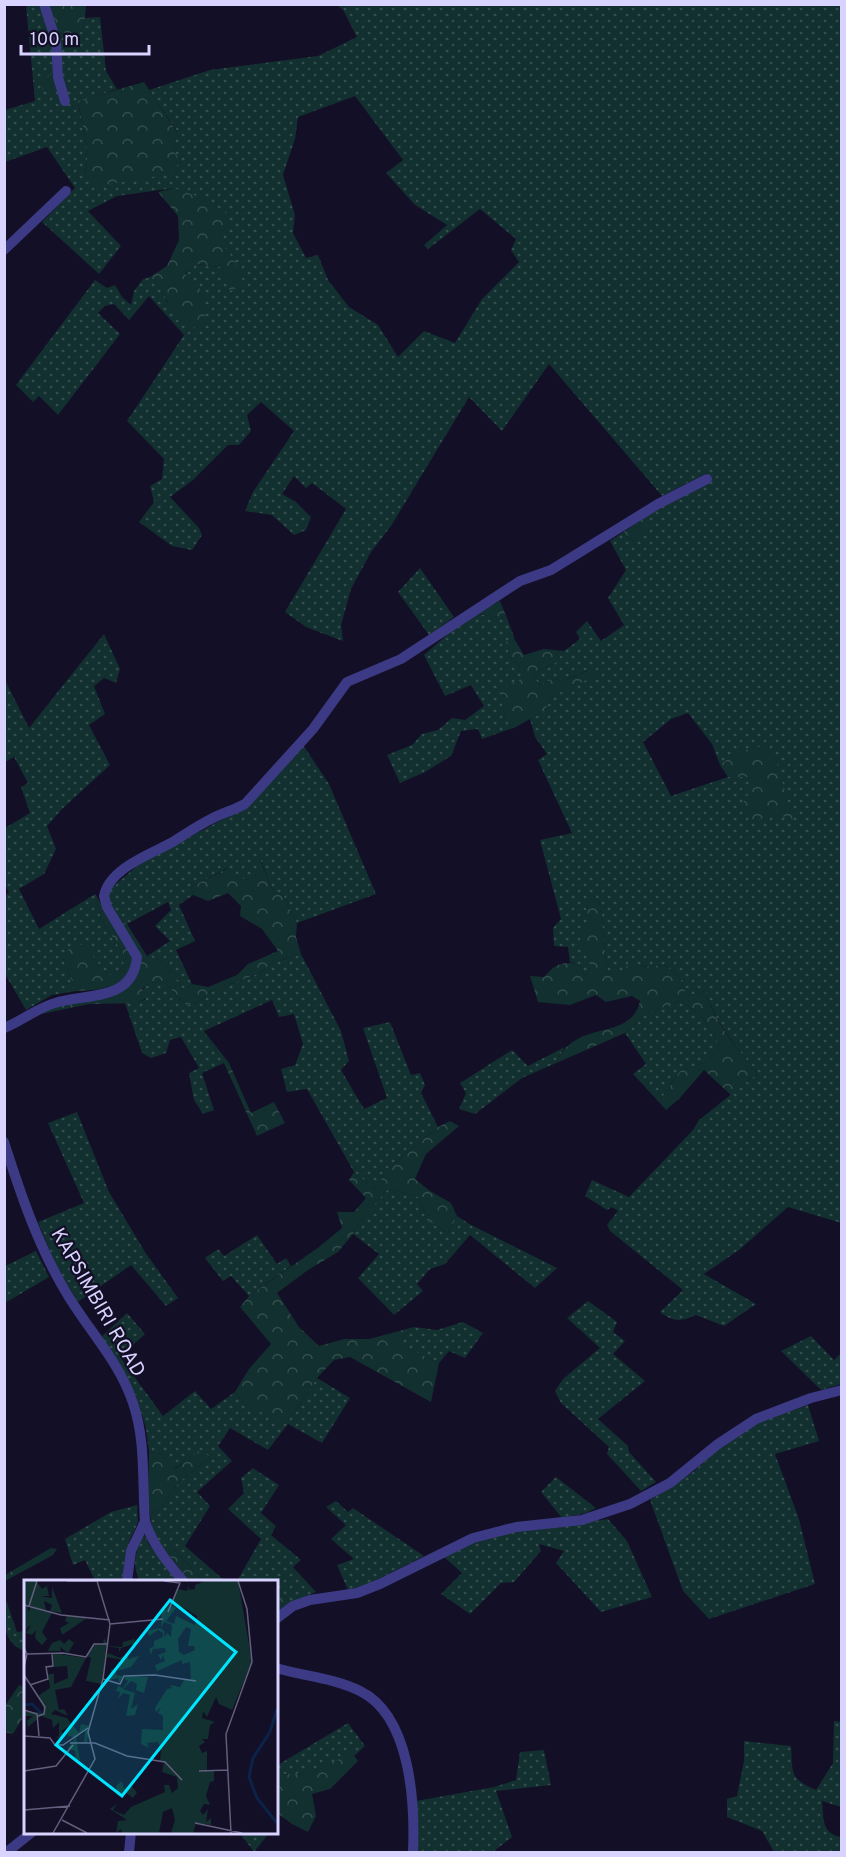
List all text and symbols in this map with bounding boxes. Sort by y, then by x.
scale bar [21,18,148,56]
text: 100 m [30,29,79,52]
street label: KAPSIMBIRI ROAD [44,1224,150,1382]
inset map [24,1580,278,1833]

